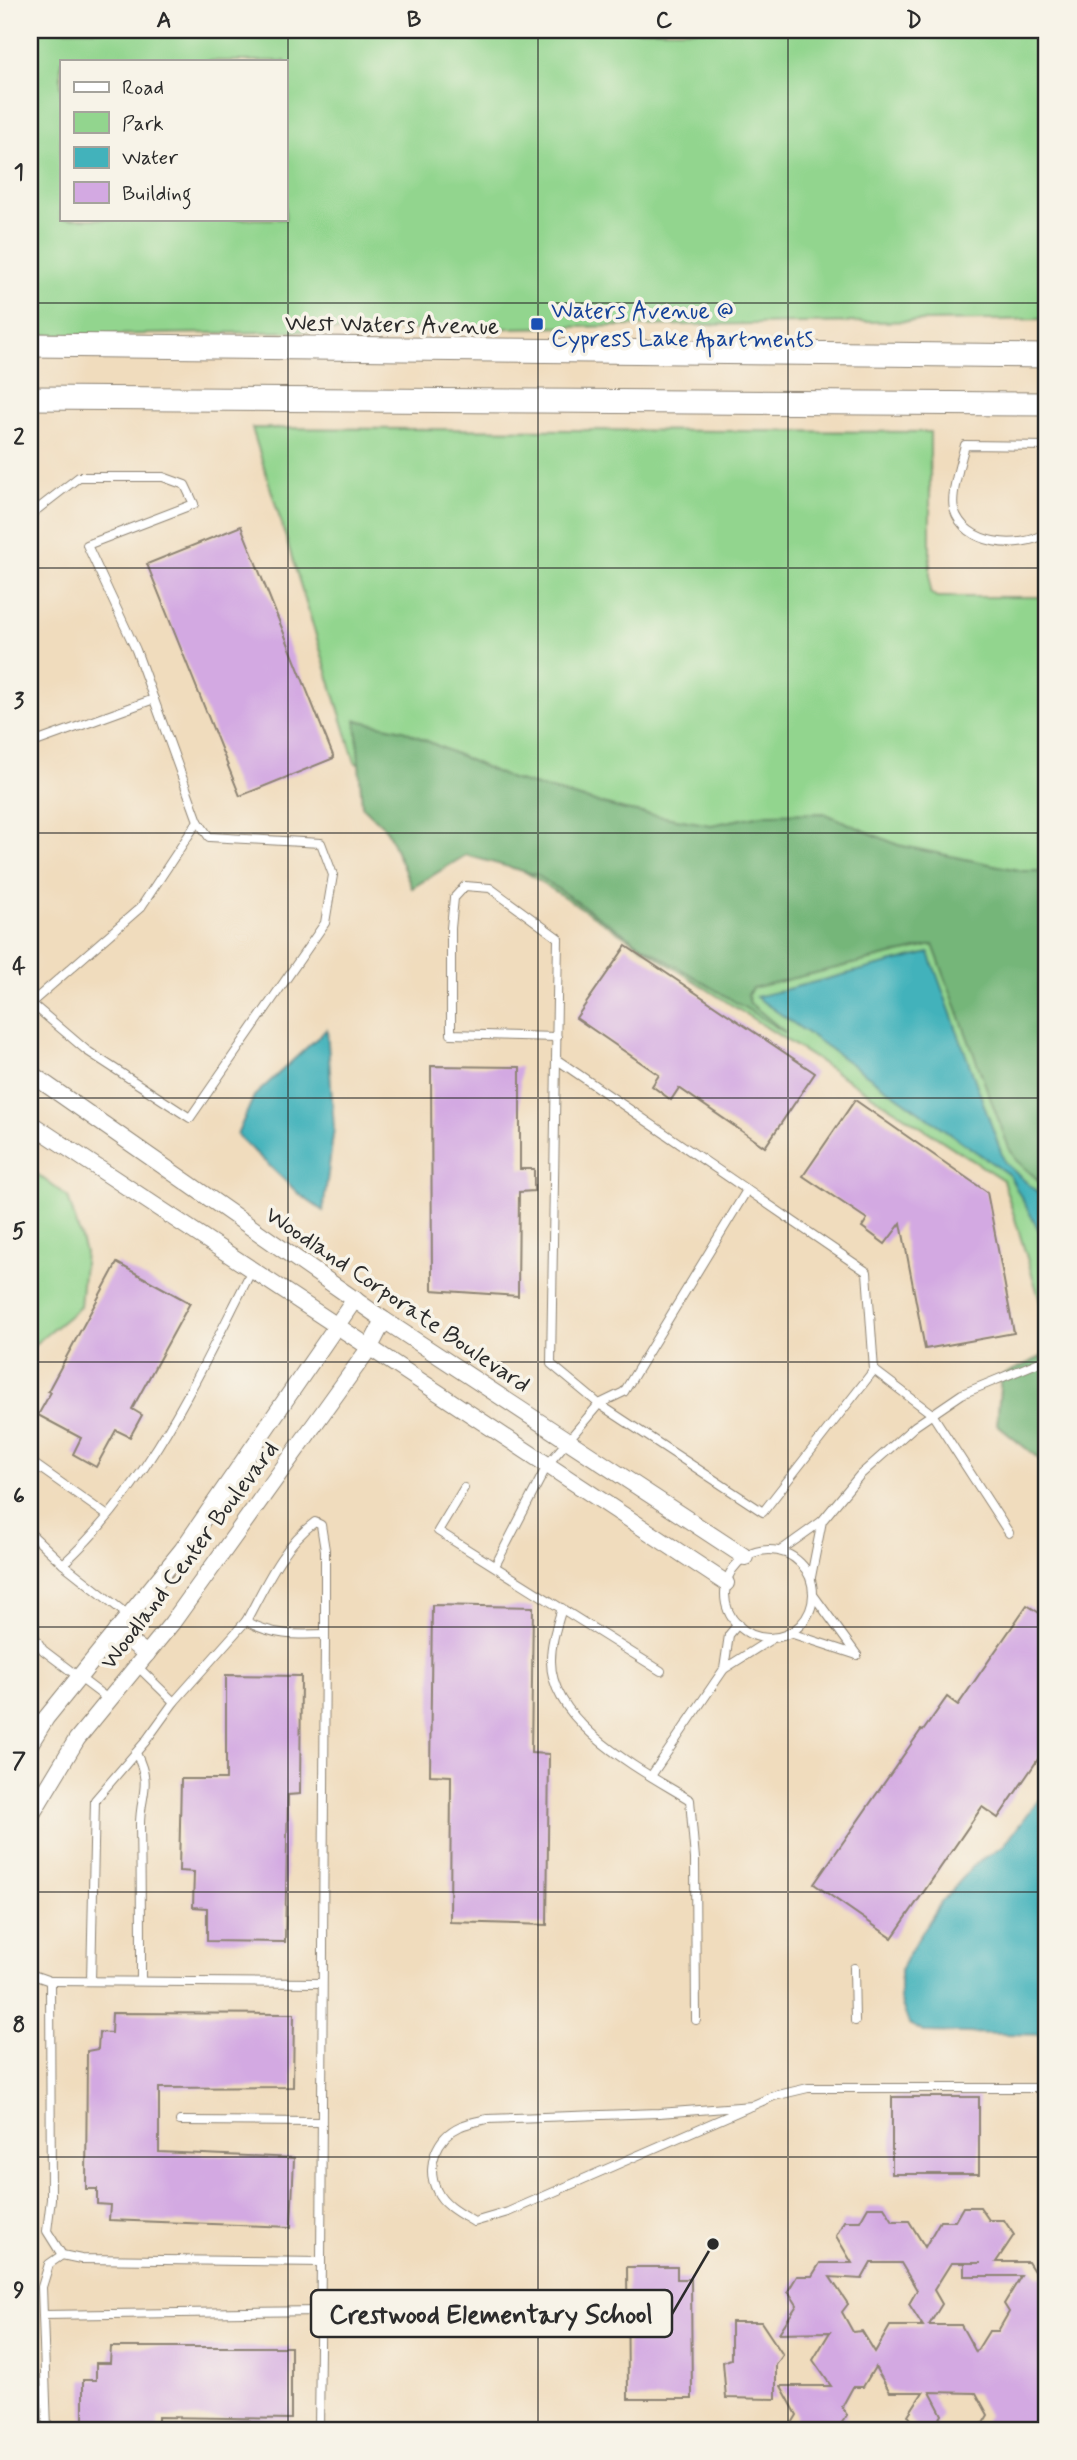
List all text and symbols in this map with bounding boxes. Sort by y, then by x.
text: A [156,6,172,36]
text: B [407,6,422,36]
text: C [656,6,673,36]
text: D [906,6,922,36]
legend [60,60,287,220]
text: Road [122,74,164,102]
text: Park [122,110,164,138]
text: Water [122,144,178,172]
text: 1 [14,158,24,188]
text: Building [122,180,192,210]
place label: Waters Avenue @ Cypress Lake Apartments [551,296,814,358]
street label: West Waters Avenue [284,308,499,343]
marker: Waters Avenue @ Cypress Lake Apartments [529,316,545,332]
text: 2 [13,423,25,453]
text: 3 [14,687,25,717]
text: 4 [12,952,26,982]
street label: Woodland Corporate Boulevard [259,1200,536,1401]
text: 5 [12,1217,26,1247]
street label: Woodland Center Boulevard [94,1435,286,1676]
text: 6 [13,1482,25,1512]
text: 7 [12,1747,26,1777]
text: 8 [13,2011,25,2041]
text: 9 [13,2276,25,2306]
callout: Crestwood Elementary School [311,2290,672,2337]
text: Crestwood Elementary School [329,2299,653,2333]

